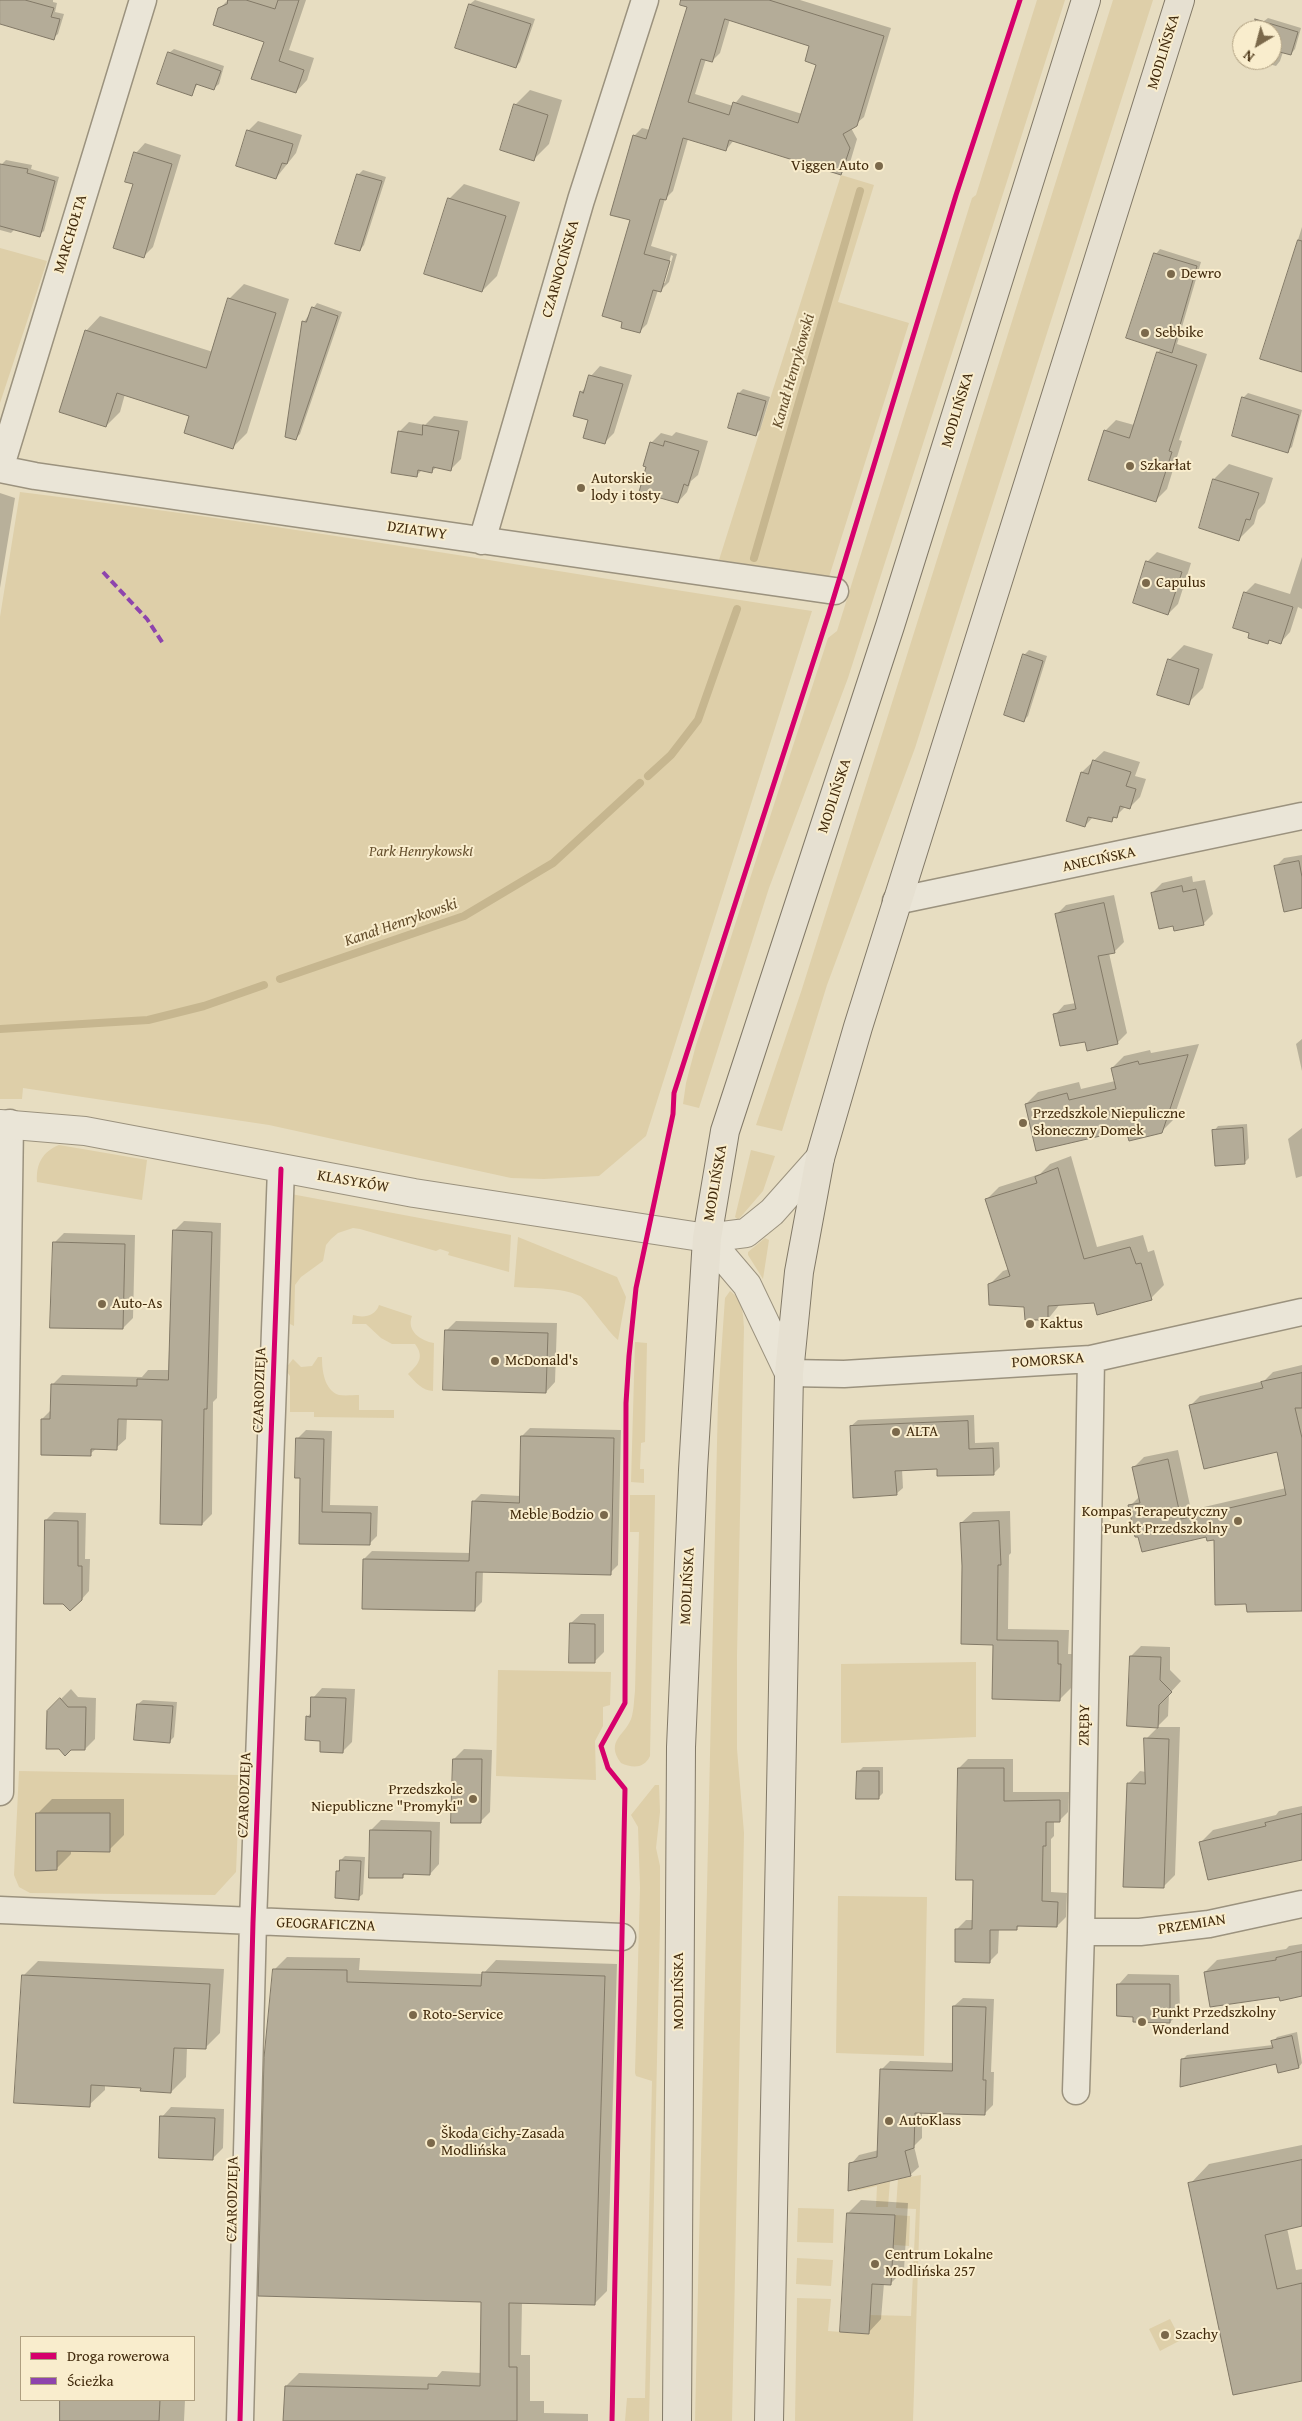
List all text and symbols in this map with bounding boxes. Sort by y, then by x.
street label: MODLIŃSKA [1144,12,1184,92]
north arrow [1232,20,1282,70]
text: N [1239,45,1258,67]
place label: Viggen Auto [791,157,869,175]
marker: Viggen Auto [873,160,885,172]
street label: MARCHOŁTA [51,193,91,275]
street label: CZARNOCIŃSKA [538,218,584,320]
place label: Dewro [1181,265,1221,283]
marker: Dewro [1165,268,1177,280]
water label: Kanał Henrykowski [768,312,820,430]
place label: Sebbike [1155,324,1203,342]
marker: Sebbike [1139,327,1151,339]
street label: MODLIŃSKA [938,370,978,450]
place label: Szkarłat [1140,457,1192,475]
marker: Szkarłat [1124,460,1136,472]
place label: Autorskie lody i tosty [591,470,661,505]
marker: Autorskie lody i tosty [575,482,587,494]
street label: DZIATWY [386,518,448,544]
place label: Capulus [1156,574,1206,592]
marker: Capulus [1140,577,1152,589]
street label: MODLIŃSKA [814,756,856,836]
park label: Park Henrykowski [369,843,473,861]
street label: ANECIŃSKA [1061,843,1137,877]
water label: Kanał Henrykowski [342,895,460,951]
place label: Przedszkole Niepuliczne Słoneczny Domek [1033,1105,1185,1140]
marker: Przedszkole Niepuliczne Słoneczny Domek [1017,1117,1029,1129]
street label: MODLIŃSKA [700,1143,732,1223]
street label: KLASYKÓW [316,1167,390,1197]
place label: Auto-As [112,1295,162,1313]
marker: Auto-As [96,1298,108,1310]
place label: Kaktus [1040,1315,1083,1333]
marker: Kaktus [1024,1318,1036,1330]
street label: CZARODZIEJA [250,1347,270,1433]
street label: POMORSKA [1011,1349,1085,1373]
place label: McDonald's [505,1352,578,1370]
marker: McDonald's [489,1355,501,1367]
place label: ALTA [906,1423,938,1441]
marker: ALTA [890,1426,902,1438]
place label: Kompas Terapeutyczny Punkt Przedszkolny [1082,1503,1228,1538]
place label: Meble Bodzio [510,1506,594,1524]
marker: Meble Bodzio [598,1509,610,1521]
marker: Kompas Terapeutyczny Punkt Przedszkolny [1232,1515,1244,1527]
street label: MODLIŃSKA [677,1547,699,1625]
street label: ZRĘBY [1076,1704,1094,1746]
street label: CZARODZIEJA [235,1752,255,1838]
place label: Przedszkole Niepubliczne "Promyki" [311,1781,463,1816]
marker: Przedszkole Niepubliczne "Promyki" [467,1793,479,1805]
street label: PRZEMIAN [1157,1911,1227,1939]
street label: GEOGRAFICZNA [276,1914,376,1936]
street label: MODLIŃSKA [670,1952,688,2030]
place label: Punkt Przedszkolny Wonderland [1152,2004,1276,2039]
place label: Roto-Service [423,2006,503,2024]
marker: Roto-Service [407,2009,419,2021]
marker: Punkt Przedszkolny Wonderland [1136,2016,1148,2028]
place label: AutoKlass [899,2112,961,2130]
marker: AutoKlass [883,2115,895,2127]
place label: Škoda Cichy-Zasada Modlińska [441,2125,565,2160]
marker: Škoda Cichy-Zasada Modlińska [425,2137,437,2149]
street label: CZARODZIEJA [223,2156,243,2242]
place label: Centrum Lokalne Modlińska 257 [885,2246,993,2281]
marker: Centrum Lokalne Modlińska 257 [869,2258,881,2270]
place label: Szachy [1175,2326,1218,2344]
marker: Szachy [1159,2329,1171,2341]
legend [20,2336,195,2401]
text: Droga rowerowa [67,2345,169,2366]
text: Ścieżka [67,2370,114,2391]

